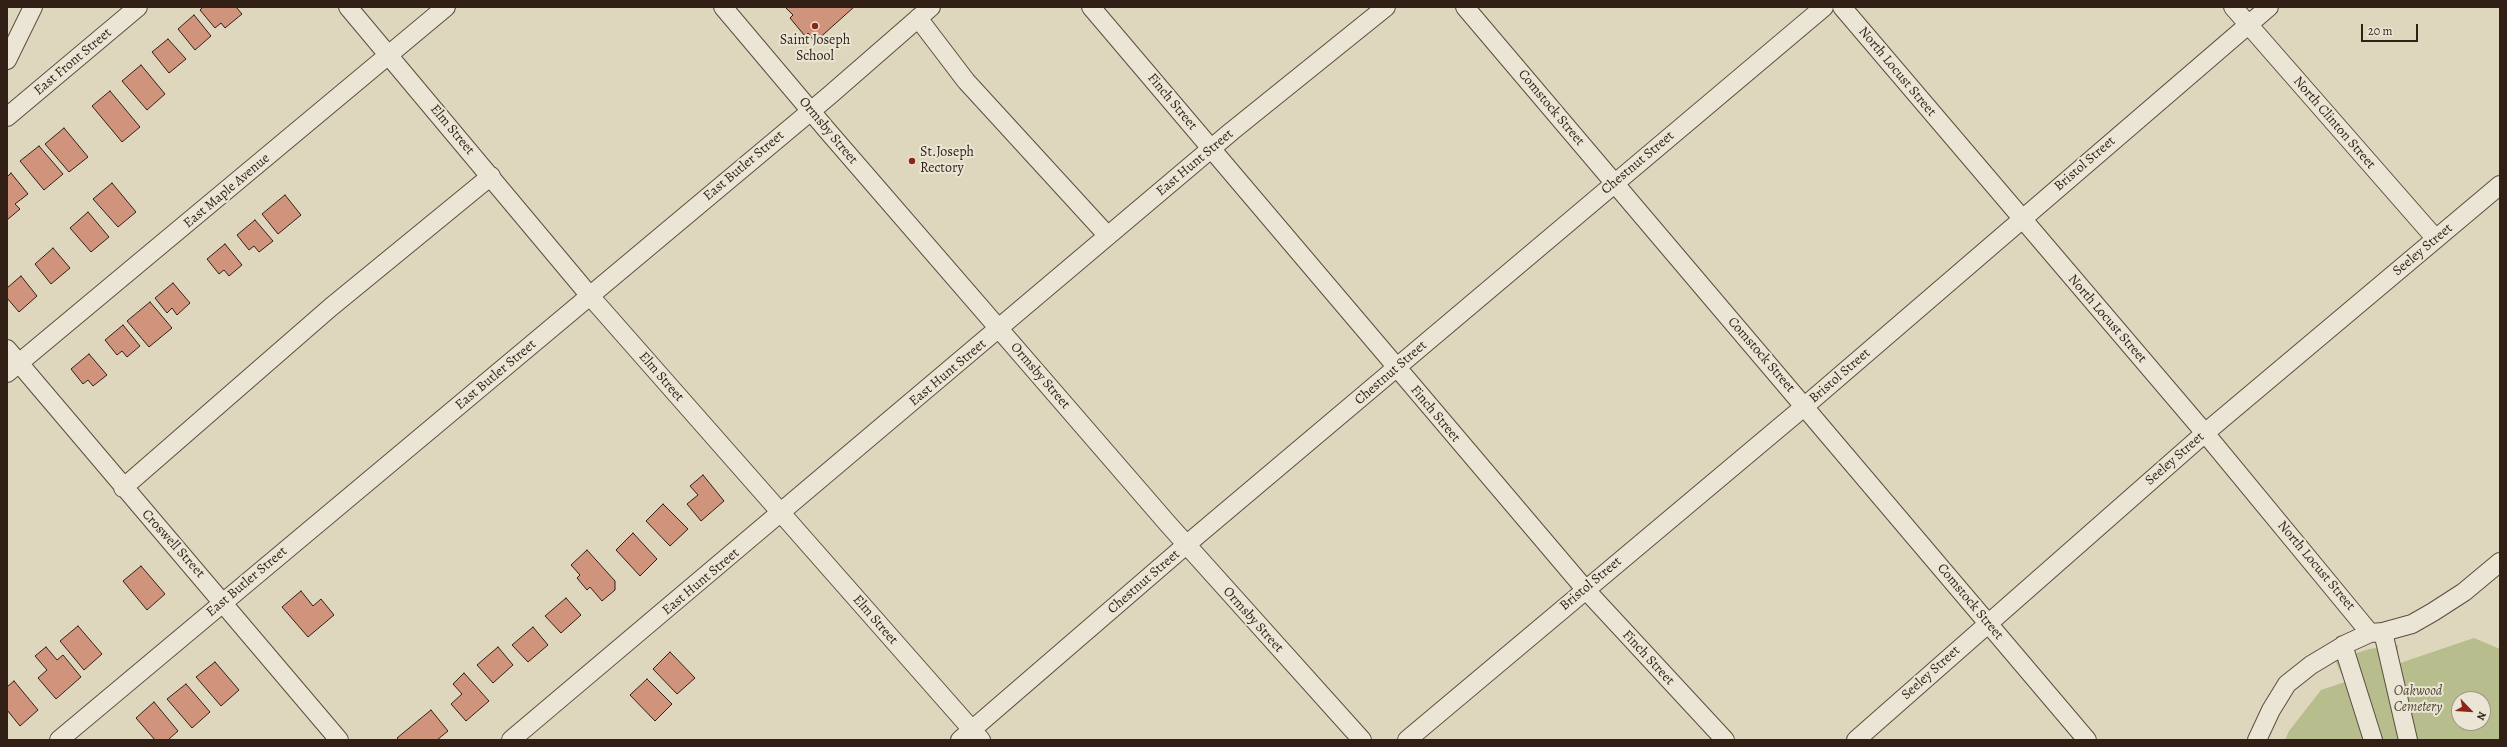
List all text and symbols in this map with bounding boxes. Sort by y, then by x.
scale bar [2363,16,2420,42]
marker: Saint Joseph School [810,21,820,31]
text: 20 m [2368,23,2392,39]
street label: North Locust Street [1855,24,1939,120]
street label: East Front Street [31,25,115,99]
place label: Saint Joseph School [780,33,850,66]
street label: Comstock Street [1514,66,1588,150]
street label: Finch Street [1143,70,1201,134]
street label: North Clinton Street [2289,73,2379,173]
street label: Ormsby Street [795,94,861,168]
street label: Elm Street [426,101,478,159]
street label: East Hunt Street [1153,126,1237,200]
street label: East Butler Street [700,127,788,205]
street label: Chestnut Street [1598,128,1678,198]
street label: Bristol Street [2051,133,2119,195]
place label: St.Joseph Rectory [920,145,974,178]
street label: East Maple Avenue [180,150,274,232]
marker: St.Joseph Rectory [907,156,917,166]
street label: Seeley Street [2390,220,2456,280]
street label: North Locust Street [2064,271,2150,367]
street label: Comstock Street [1724,314,1798,396]
street label: East Butler Street [452,336,540,414]
street label: East Hunt Street [906,336,990,410]
street label: Chestnut Street [1352,337,1430,409]
street label: Ormsby Street [1007,339,1073,413]
street label: Bristol Street [1806,345,1874,407]
street label: Elm Street [635,349,687,405]
street label: Finch Street [1406,382,1464,446]
street label: Seeley Street [2142,429,2208,489]
street label: Croswell Street [138,506,208,582]
street label: North Locust Street [2274,518,2358,614]
street label: East Butler Street [203,543,291,621]
street label: East Hunt Street [659,545,743,619]
street label: Chestnut Street [1105,546,1183,618]
street label: Bristol Street [1557,553,1625,615]
street label: Comstock Street [1933,560,2007,644]
street label: Ormsby Street [1219,584,1287,656]
street label: Elm Street [849,592,901,648]
street label: Finch Street [1618,627,1678,689]
street label: Seeley Street [1898,642,1964,704]
park label: Oakwood Cemetery [2394,684,2442,716]
north arrow [2451,691,2491,731]
text: N [2473,709,2490,723]

